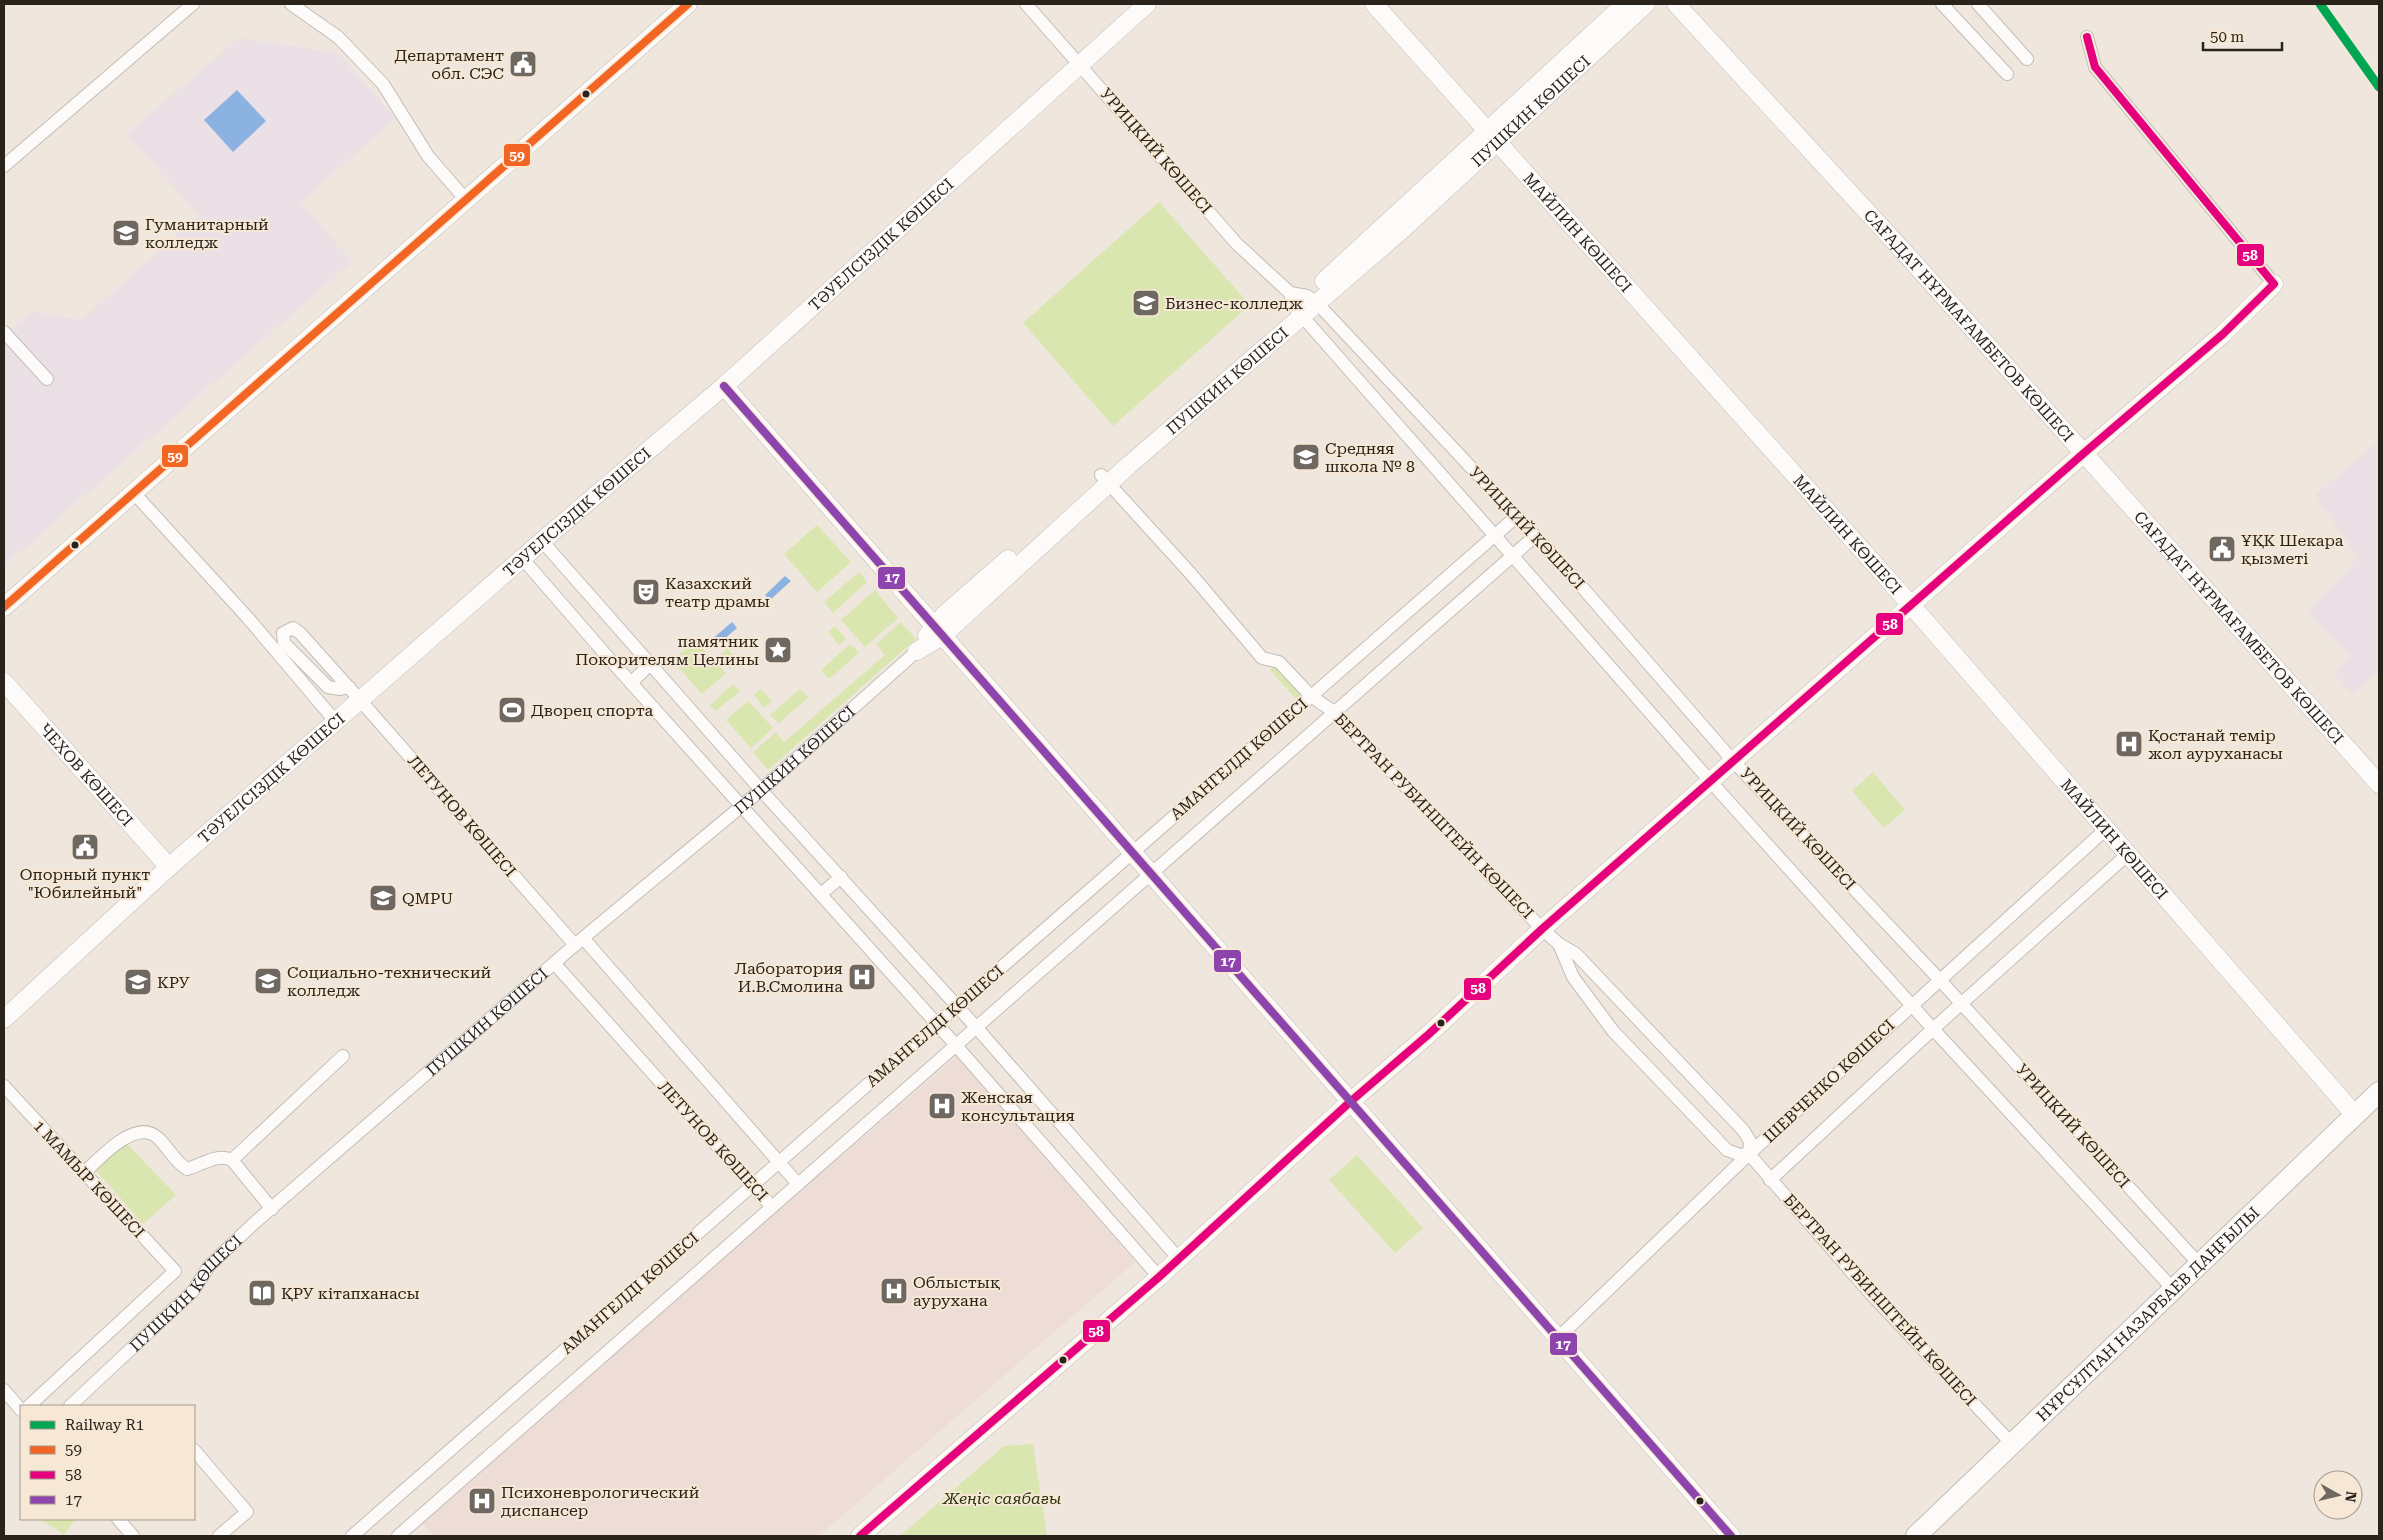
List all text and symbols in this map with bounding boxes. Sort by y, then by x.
scale bar [2203,20,2282,52]
text: 50 m [2210,28,2245,46]
place label: Департамент обл. СЭС [395,46,504,83]
public building icon: Департамент обл. СЭС [508,49,538,79]
street label: ПУШКИН КӨШЕСІ [1467,51,1594,170]
street label: УРИЦКИЙ КӨШЕСІ [1096,84,1216,218]
unlabelled marker [581,89,591,99]
line badge: 59 [503,143,531,167]
text: 59 [509,147,525,163]
street label: МАЙЛИН КӨШЕСІ [1520,169,1636,296]
street label: ТӘУЕЛСІЗДІК КӨШЕСІ [805,174,957,315]
street label: САҒАДАТ НҰРМАҒАМБЕТОВ КӨШЕСІ [1860,205,2078,445]
place label: Гуманитарный колледж [145,215,269,252]
school or university icon: Гуманитарный колледж [111,218,141,248]
line badge: 58 [2236,243,2265,267]
text: 58 [2242,247,2258,263]
school or university icon: Бизнес-колледж [1131,288,1161,318]
place label: Бизнес-колледж [1165,294,1303,313]
street label: ПУШКИН КӨШЕСІ [1162,323,1292,438]
place label: Средняя школа № 8 [1325,439,1415,476]
school or university icon: Средняя школа № 8 [1291,442,1321,472]
street label: ТӘУЕЛСІЗДІК КӨШЕСІ [499,443,654,580]
line badge: 59 [161,444,189,468]
text: 59 [167,448,183,464]
street label: УРИЦКИЙ КӨШЕСІ [1465,463,1589,593]
street label: МАЙЛИН КӨШЕСІ [1790,471,1906,598]
street label: САҒАДАТ НҰРМАҒАМБЕТОВ КӨШЕСІ [2130,507,2348,748]
place label: ҰҚК Шекара қызметі [2241,531,2344,568]
public building icon: ҰҚК Шекара қызметі [2207,534,2237,564]
unlabelled marker [70,540,80,550]
line badge: 17 [877,566,906,590]
text: 17 [884,569,900,585]
place label: Казахский театр драмы [665,574,770,611]
theatre icon: Казахский театр драмы [631,577,661,607]
line badge: 58 [1875,612,1904,636]
text: 58 [1882,616,1898,632]
place label: памятник Покорителям Целины [575,632,759,669]
place icon: памятник Покорителям Целины [763,635,793,665]
street label: АМАНГЕЛДІ КӨШЕСІ [1166,694,1312,824]
sports icon: Дворец спорта [497,695,527,725]
place label: Дворец спорта [531,701,653,720]
street label: ПУШКИН КӨШЕСІ [730,702,859,818]
street label: ТӘУЕЛСІЗДІК КӨШЕСІ [194,709,348,847]
street label: БЕРТРАН РУБИНШТЕЙН КӨШЕСІ [1331,709,1537,923]
street label: ЧЕХОВ КӨШЕСІ [36,719,137,830]
place label: Қостанай темір жол ауруханасы [2148,726,2283,763]
hospital icon: Қостанай темір жол ауруханасы [2114,729,2144,759]
street label: ЛЕТУНОВ КӨШЕСІ [404,751,520,881]
street label: УРИЦКИЙ КӨШЕСІ [1736,764,1860,894]
street label: МАЙЛИН КӨШЕСІ [2057,775,2172,903]
public building icon: Опорный пункт "Юбилейный" [70,832,100,862]
place label: Опорный пункт "Юбилейный" [20,865,150,902]
school or university icon: QMPU [368,883,398,913]
place label: QMPU [402,889,453,908]
line badge: 17 [1213,949,1242,973]
text: 17 [1220,953,1236,969]
place label: Лаборатория И.В.Смолина [734,959,843,996]
street label: АМАНГЕЛДІ КӨШЕСІ [862,961,1008,1091]
hospital icon: Лаборатория И.В.Смолина [847,962,877,992]
place label: Социально-технический колледж [287,963,492,1000]
street label: ПУШКИН КӨШЕСІ [422,964,551,1079]
school or university icon: Социально-технический колледж [253,966,283,996]
school or university icon: КРУ [123,967,153,997]
place label: КРУ [157,973,190,992]
line badge: 58 [1463,977,1492,1001]
text: 58 [1470,980,1486,996]
street label: ШЕВЧЕНКО КӨШЕСІ [1760,1015,1898,1147]
unlabelled marker [1436,1018,1446,1028]
street label: УРИЦКИЙ КӨШЕСІ [2012,1060,2134,1192]
street label: ЛЕТУНОВ КӨШЕСІ [654,1077,772,1205]
place label: Женская консультация [961,1088,1075,1125]
hospital icon: Женская консультация [927,1091,957,1121]
street label: 1 МАМЫР КӨШЕСІ [30,1116,148,1242]
street label: БЕРТРАН РУБИНШТЕЙН КӨШЕСІ [1780,1190,1980,1410]
street label: НҰРСҰЛТАН НАЗАРБАЕВ ДАҢҒЫЛЫ [2032,1203,2263,1425]
street label: АМАНГЕЛДІ КӨШЕСІ [557,1228,703,1358]
street label: ПУШКИН КӨШЕСІ [125,1231,245,1355]
place label: Облыстық аурухана [913,1273,1000,1310]
hospital icon: Облыстық аурухана [879,1276,909,1306]
library icon: ҚРУ кітапханасы [247,1278,277,1308]
place label: ҚРУ кітапханасы [281,1284,420,1303]
line badge: 58 [1082,1319,1111,1343]
text: 58 [1088,1323,1104,1339]
line badge: 17 [1549,1332,1578,1356]
text: 17 [1555,1336,1571,1352]
unlabelled marker [1058,1355,1068,1365]
legend [20,1405,195,1520]
text: Railway R1 [65,1416,144,1434]
text: 59 [65,1441,82,1459]
text: 58 [65,1466,82,1484]
north arrow [2313,1470,2363,1520]
place label: Психоневрологический диспансер [501,1483,700,1520]
hospital icon: Психоневрологический диспансер [467,1486,497,1516]
park label: Жеңіс саябағы [942,1489,1061,1508]
text: N [2342,1490,2360,1503]
text: 17 [65,1491,82,1509]
unlabelled marker [1695,1496,1705,1506]

